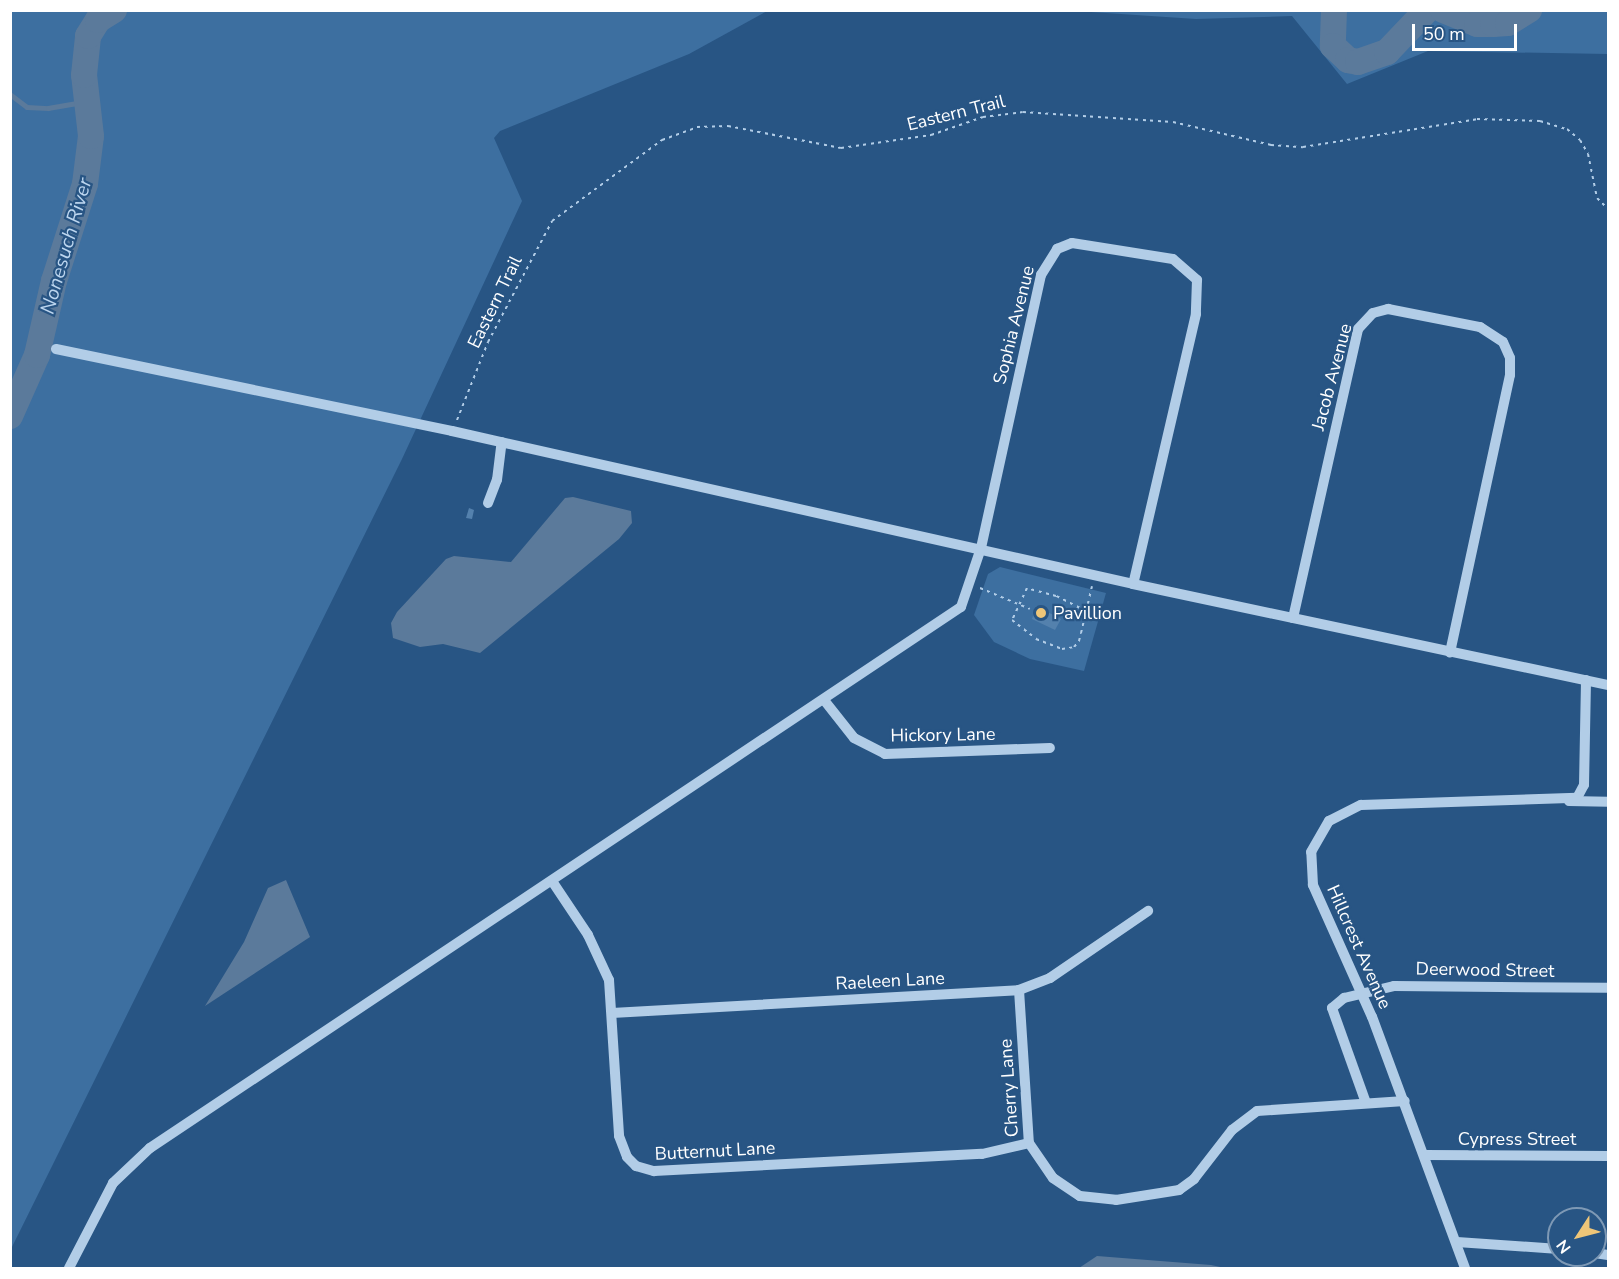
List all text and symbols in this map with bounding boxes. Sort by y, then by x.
scale bar [1415,12,1520,50]
text: 50 m [1423,22,1465,46]
street label: Eastern Trail [905,90,1007,136]
water label: Nonesuch River [35,175,97,317]
street label: Eastern Trail [463,252,527,352]
street label: Sophia Avenue [989,263,1039,387]
street label: Jacob Avenue [1307,321,1357,433]
place label: Pavillion [1053,602,1122,624]
marker: Pavillion [1034,606,1048,620]
street label: Hickory Lane [890,723,996,747]
street label: Hillcrest Avenue [1322,882,1396,1012]
street label: Deerwood Street [1415,958,1555,982]
street label: Raeleen Lane [835,967,945,995]
street label: Cherry Lane [995,1038,1023,1138]
street label: Cypress Street [1458,1128,1576,1150]
street label: Butternut Lane [654,1137,776,1165]
north arrow [1547,1207,1607,1267]
text: N [1552,1235,1576,1258]

